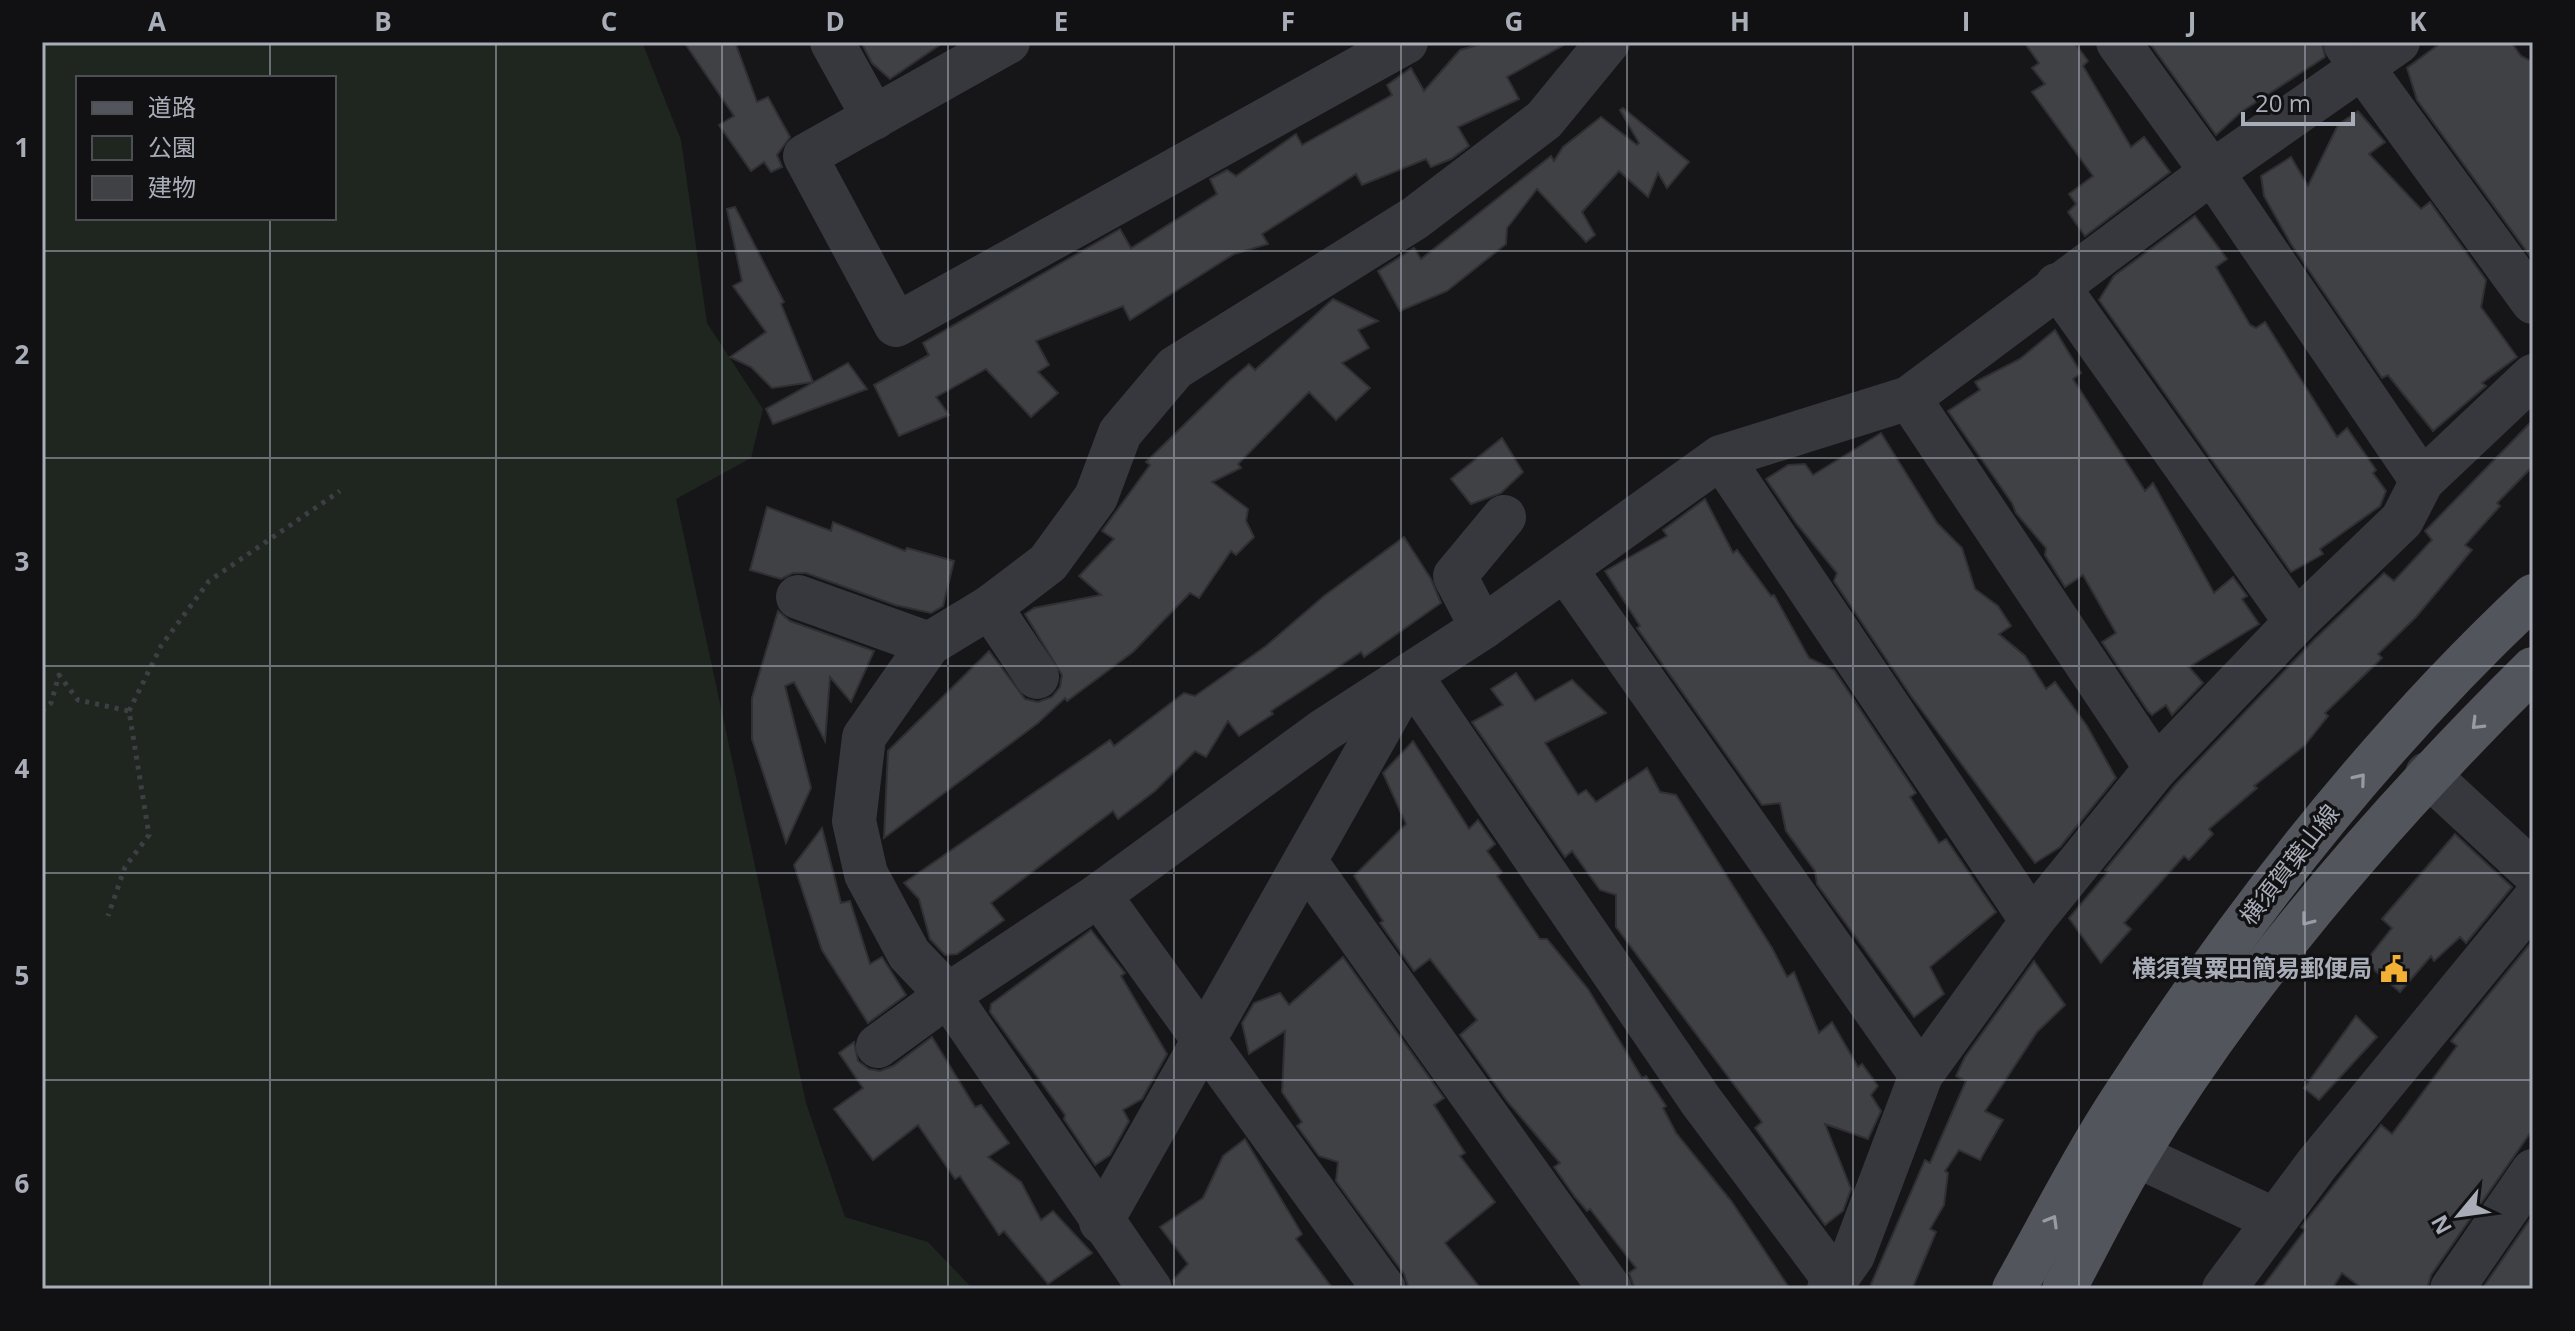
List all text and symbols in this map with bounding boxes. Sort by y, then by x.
text: A [148,3,166,39]
text: B [374,3,392,39]
text: C [601,3,617,39]
text: D [825,3,845,39]
text: E [1054,3,1068,39]
text: F [1281,3,1295,39]
text: G [1505,3,1523,39]
text: H [1730,3,1750,39]
text: I [1962,3,1970,39]
text: J [2186,3,2196,39]
text: K [2409,3,2427,39]
legend [76,76,336,220]
scale bar [2243,76,2353,126]
text: 20 m [2255,86,2311,119]
text: 道路 [148,90,196,123]
text: 1 [15,129,29,165]
text: 公園 [148,130,196,163]
text: 建物 [148,170,196,203]
text: 2 [15,336,30,372]
text: 3 [15,543,29,579]
one-way arrow [2472,715,2486,729]
text: 4 [15,750,30,786]
one-way arrow [2350,773,2365,788]
street label: 横須賀葉山線 [2231,797,2346,931]
one-way arrow [2302,911,2316,926]
place label: 横須賀粟田簡易郵便局 [2132,951,2372,984]
public building icon: 横須賀粟田簡易郵便局 [2379,954,2409,984]
text: 5 [15,957,29,993]
text: 6 [15,1165,30,1201]
north arrow [2419,1175,2499,1255]
text: N [2423,1210,2458,1240]
one-way arrow [2042,1215,2058,1230]

